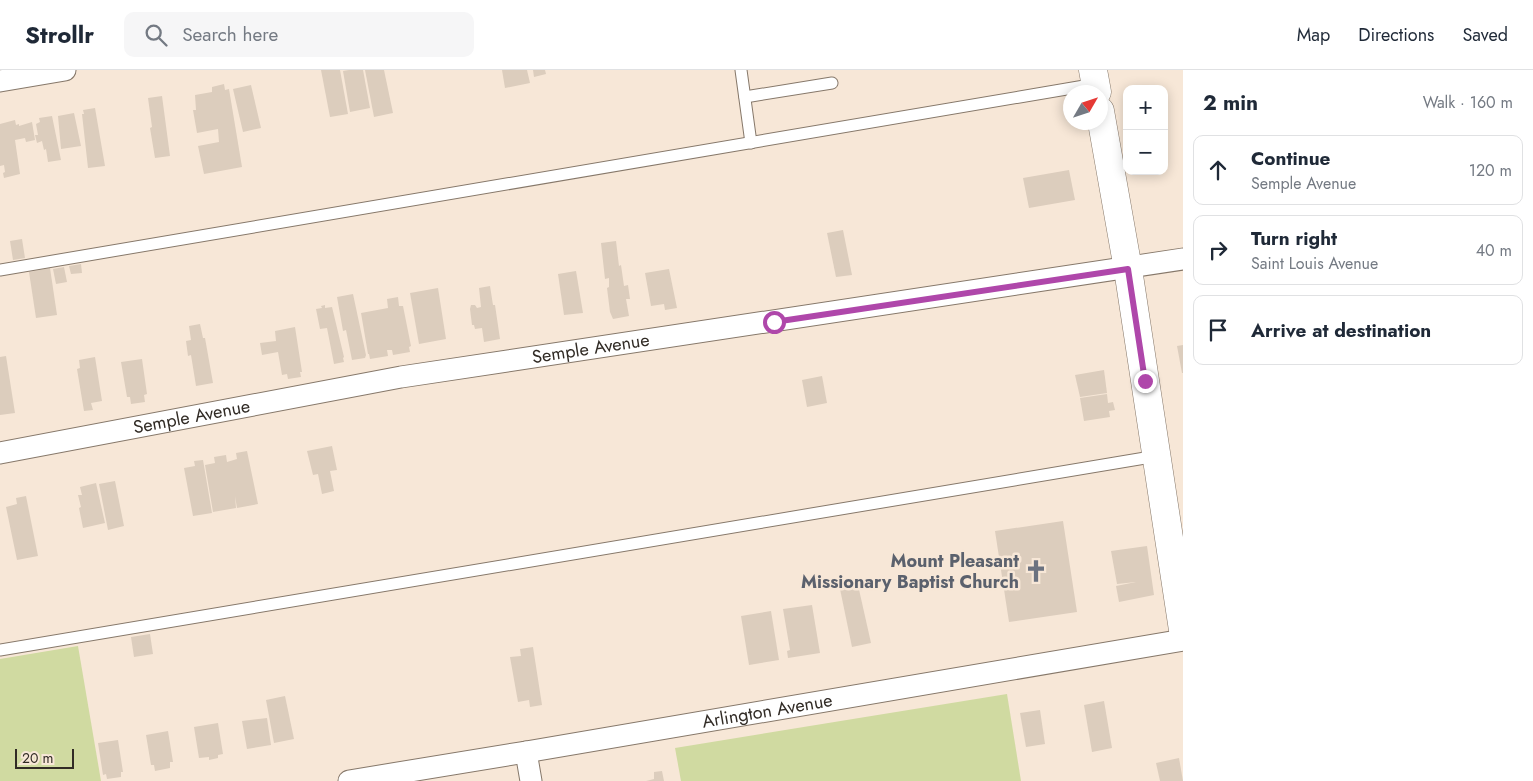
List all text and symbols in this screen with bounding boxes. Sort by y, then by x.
search box [124,12,474,57]
text: Strollr [25,17,94,52]
icon: search [142,21,170,49]
text: Search here [182,21,278,48]
text: Map [1297,22,1330,48]
text: Directions [1358,22,1434,48]
text: Saved [1462,22,1508,48]
north arrow [1063,85,1108,130]
map controls [1123,85,1168,175]
button: + [1123,85,1168,130]
text: 2 min [1203,88,1258,118]
text: Walk · 160 m [1423,91,1513,114]
button: − [1123,130,1168,175]
text: Continue [1251,145,1330,172]
icon: ahead [1204,156,1232,184]
text: 120 m [1469,159,1512,182]
text: Semple Avenue [1251,172,1356,195]
text: Turn right [1251,225,1337,252]
icon: right [1204,236,1232,264]
text: 40 m [1476,239,1512,262]
text: Saint Louis Avenue [1251,252,1378,275]
route start [763,311,786,334]
icon: arrive [1204,316,1232,344]
text: Arrive at destination [1251,317,1431,344]
street label: Semple Avenue [530,327,651,370]
route end [1134,370,1157,393]
street label: Semple Avenue [131,393,252,440]
place label: Mount Pleasant Missionary Baptist Church [801,548,1019,595]
church icon: Mount Pleasant Missionary Baptist Church [1023,558,1049,584]
street label: Arlington Avenue [700,687,834,735]
scale bar [15,746,74,769]
text: 20 m [22,748,54,768]

